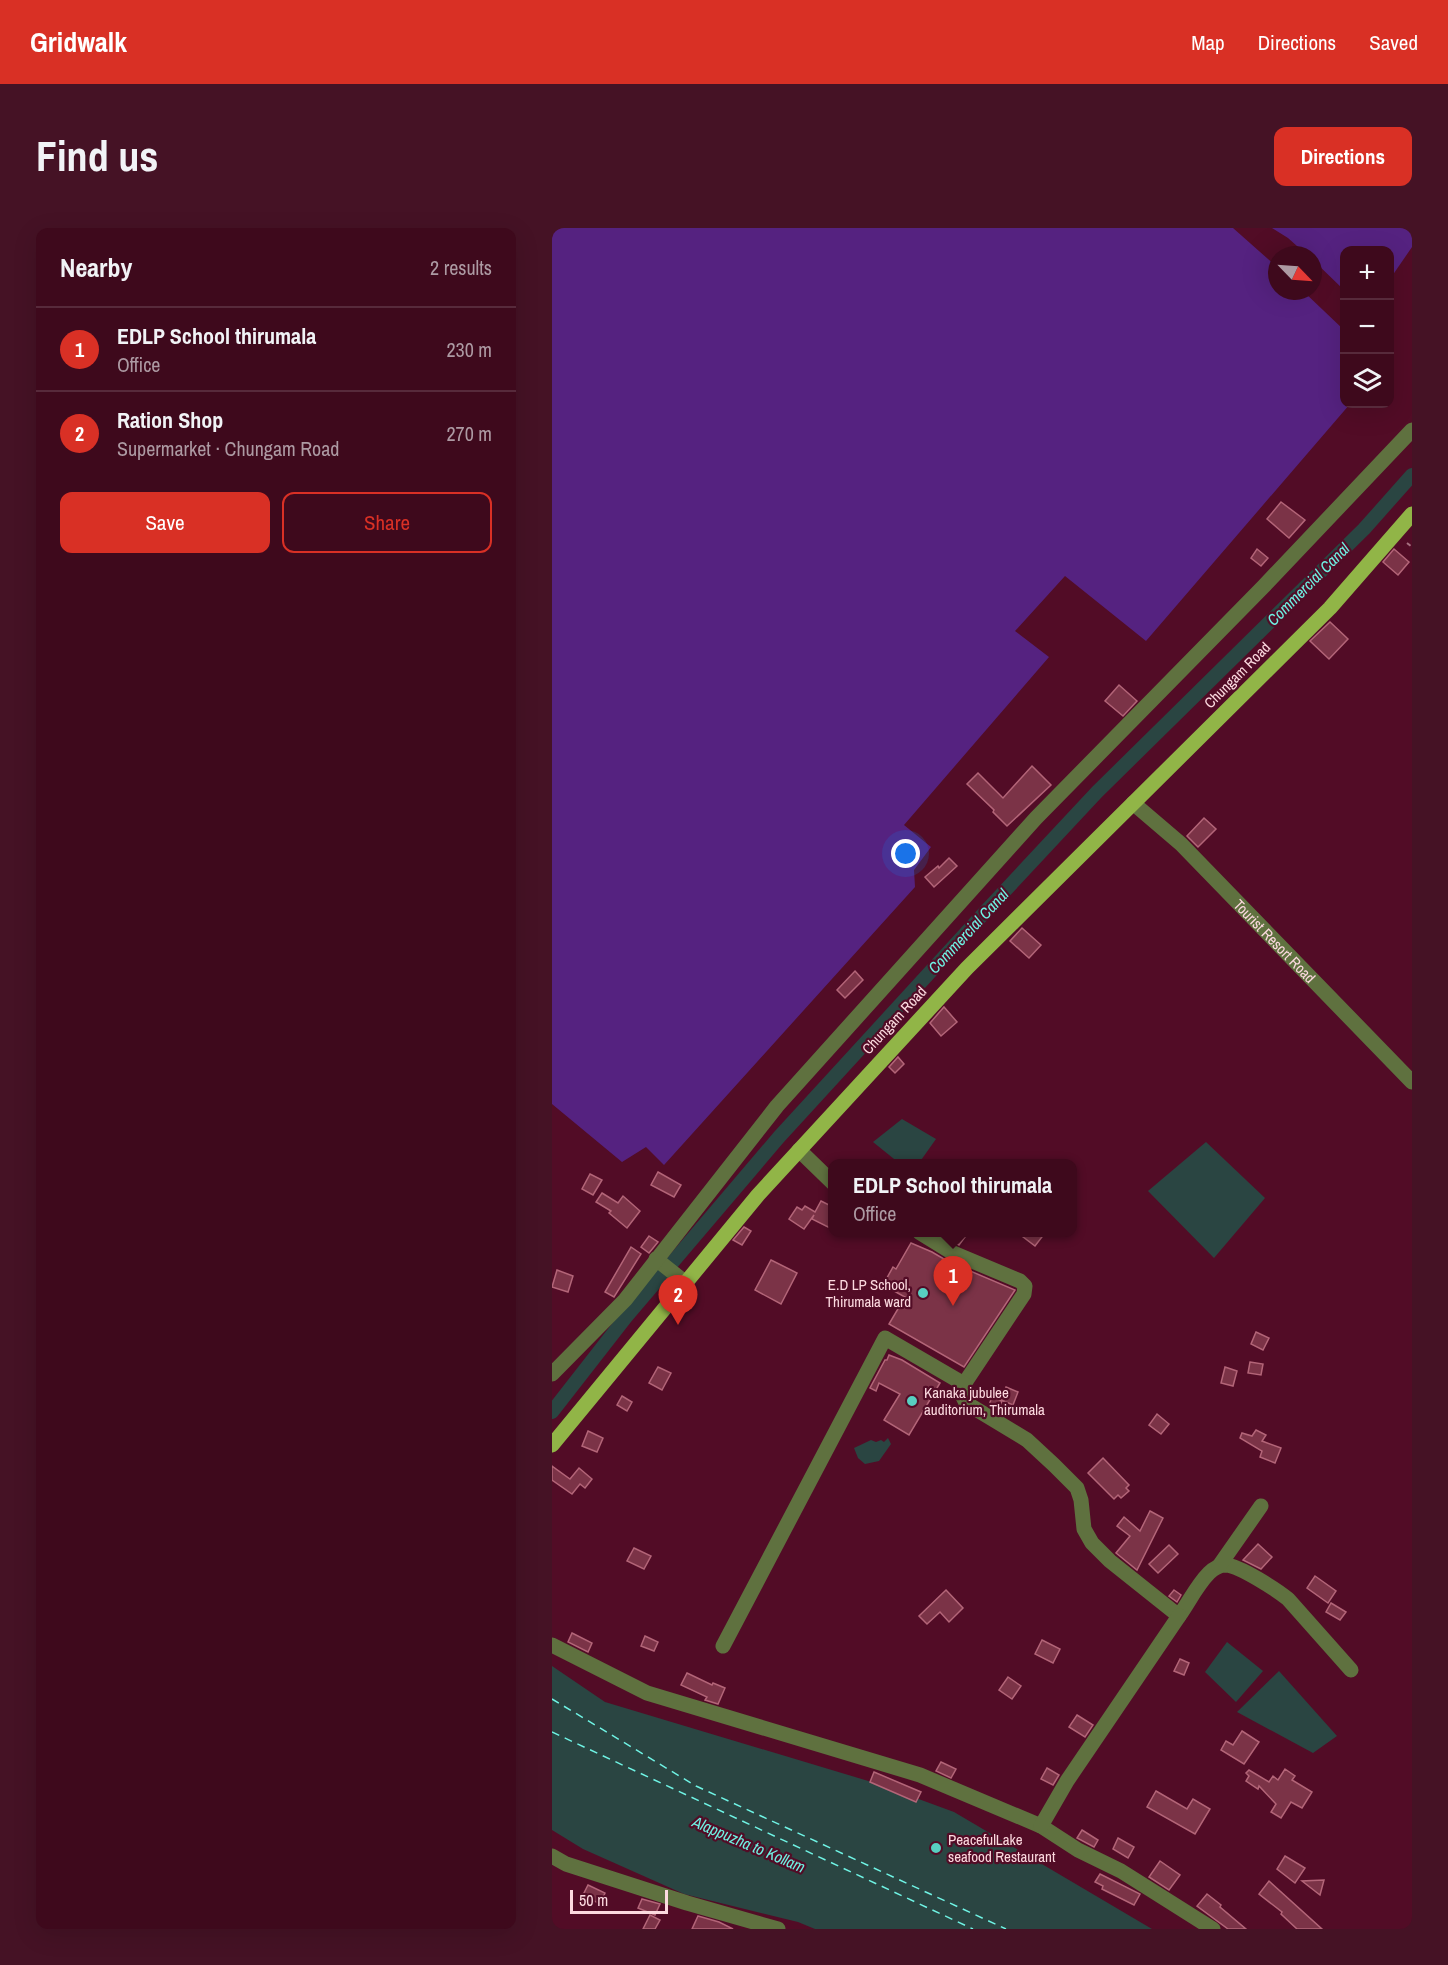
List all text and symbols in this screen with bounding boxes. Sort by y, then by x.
text: Gridwalk [30,23,127,61]
text: Map [1191,28,1225,57]
text: Directions [1258,28,1336,57]
text: Saved [1369,28,1418,57]
button: Directions [1274,127,1412,186]
text: Find us [36,128,158,184]
north arrow [1268,246,1322,300]
map controls [1340,246,1394,408]
button: + [1340,246,1394,300]
text: Nearby [60,250,132,285]
text: 2 results [430,254,492,281]
button: − [1340,300,1394,354]
text: EDLP School thirumala [117,321,316,351]
text: 1 [75,336,84,363]
text: 230 m [446,336,492,363]
text: Office [117,351,160,378]
button: layers [1340,354,1394,408]
text: Ration Shop [117,405,223,435]
text: 2 [75,420,84,447]
text: 270 m [446,420,492,447]
text: Supermarket · Chungam Road [117,435,339,462]
button: Save [60,492,270,553]
button: Share [282,492,492,553]
water label: Commercial Canal [1262,537,1355,630]
street label: Chungam Road [1199,637,1275,713]
your location [891,839,920,868]
water label: Commercial Canal [923,883,1014,978]
street label: Tourist Resort Road [1229,894,1321,987]
street label: Chungam Road [857,981,931,1059]
popup [828,1159,1077,1237]
text: EDLP School thirumala [853,1170,1052,1200]
text: Office [853,1200,896,1227]
pin: 1 [934,1256,972,1306]
place label: E.D LP School, Thirumala ward [826,1274,911,1312]
pin: 2 [658,1276,698,1325]
marker: E.D LP School, Thirumala ward [916,1286,930,1300]
place label: Kanaka jubulee auditorium, Thirumala [924,1382,1045,1420]
marker: Kanaka jubulee auditorium, Thirumala [905,1394,919,1408]
water label: Alappuzha to Kollam [688,1810,809,1878]
place label: PeacefulLake seafood Restaurant [948,1829,1056,1867]
marker: PeacefulLake seafood Restaurant [929,1841,943,1855]
scale bar [570,1887,668,1914]
text: 50 m [579,1889,608,1911]

